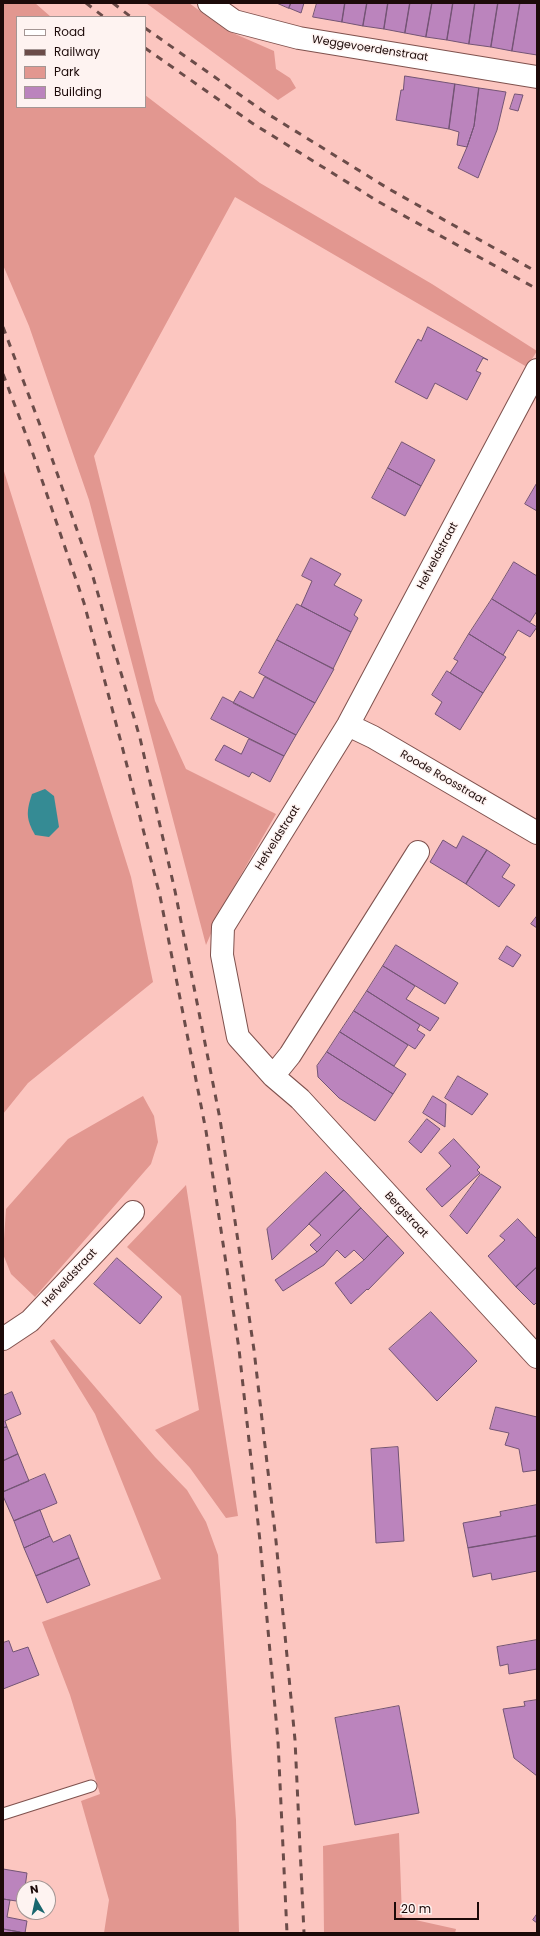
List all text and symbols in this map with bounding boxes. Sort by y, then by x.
legend [16,16,146,108]
text: Road [54,23,85,40]
street label: Weggevoerdenstraat [311,33,429,65]
text: Railway [54,43,100,60]
text: Park [54,63,80,80]
text: Building [54,83,102,100]
street label: Hefveldstraat [415,520,461,592]
street label: Roode Roosstraat [398,748,488,808]
street label: Hefveldstraat [253,803,303,873]
street label: Bergstraat [381,1189,431,1241]
street label: Hefveldstraat [40,1246,100,1310]
north arrow [16,1880,56,1920]
text: N [29,1881,40,1898]
scale bar [396,1894,481,1920]
text: 20 m [401,1900,431,1917]

